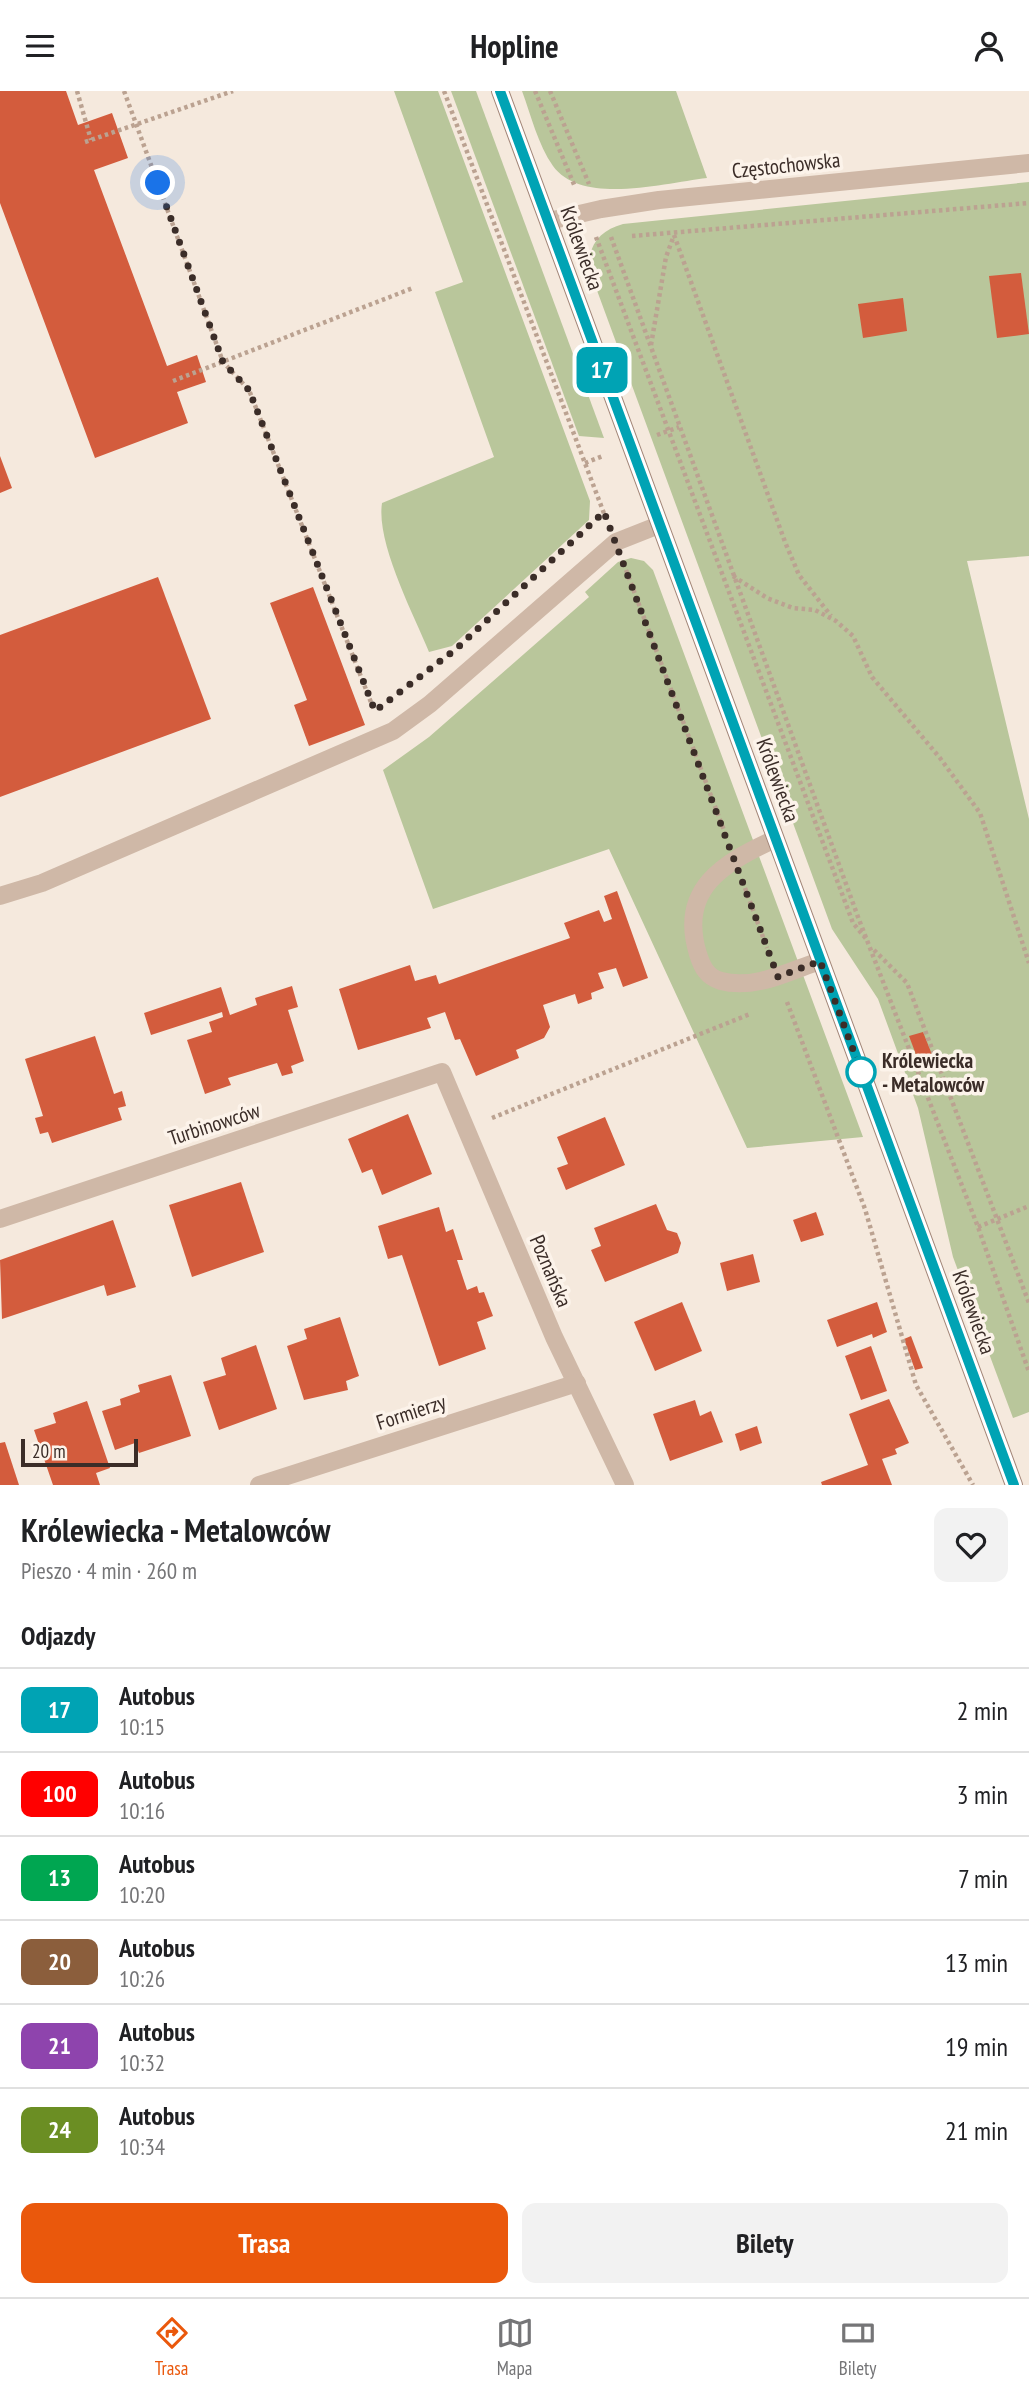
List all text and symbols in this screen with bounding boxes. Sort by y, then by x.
text: Hopline [470,25,559,67]
icon: menu [21,27,59,65]
icon: person [970,27,1008,65]
street label: Częstochowska [731,146,841,184]
your location [140,165,175,200]
street label: Królewiecka [554,202,610,294]
line badge: 17 [570,347,634,393]
text: 17 [591,354,613,385]
street label: Królewiecka [750,734,806,826]
place label: Królewiecka - Metalowców [882,1047,985,1098]
marker: Królewiecka - Metalowców [846,1057,876,1087]
street label: Turbinowców [165,1096,264,1151]
street label: Poznańska [524,1231,578,1311]
street label: Królewiecka [946,1266,1002,1358]
street label: Formierzy [373,1388,449,1436]
scale bar [21,1436,138,1468]
text: 20 m [32,1439,66,1463]
text: Królewiecka - Metalowców [21,1508,330,1551]
button: heart [934,1508,1008,1582]
text: Pieszo · 4 min · 260 m [21,1556,197,1585]
text: Odjazdy [21,1619,95,1652]
text: Autobus [119,1679,195,1712]
text: 17 [48,1694,71,1725]
text: 2 min [957,1694,1008,1727]
text: 10:15 [119,1712,165,1741]
text: Autobus [119,1763,195,1796]
text: 100 [42,1778,77,1809]
text: 3 min [957,1778,1008,1811]
text: 10:16 [119,1796,165,1825]
text: Autobus [119,1847,195,1880]
text: 13 [48,1862,71,1893]
text: 7 min [958,1862,1008,1895]
text: 10:20 [119,1880,165,1909]
text: Autobus [119,1931,195,1964]
text: 20 [48,1946,71,1977]
text: 13 min [945,1946,1008,1979]
text: 10:26 [119,1964,165,1993]
text: Autobus [119,2015,195,2048]
text: 21 [48,2030,71,2061]
text: 19 min [945,2030,1008,2063]
text: 10:32 [119,2048,165,2077]
text: Autobus [119,2099,195,2132]
text: 24 [48,2114,71,2145]
text: 21 min [945,2114,1008,2147]
text: 10:34 [119,2132,165,2161]
button: Trasa [21,2203,508,2283]
button: Bilety [522,2203,1008,2283]
tab: Trasa [153,2314,191,2380]
tab: Mapa [496,2314,534,2380]
tab: Bilety [839,2314,877,2380]

